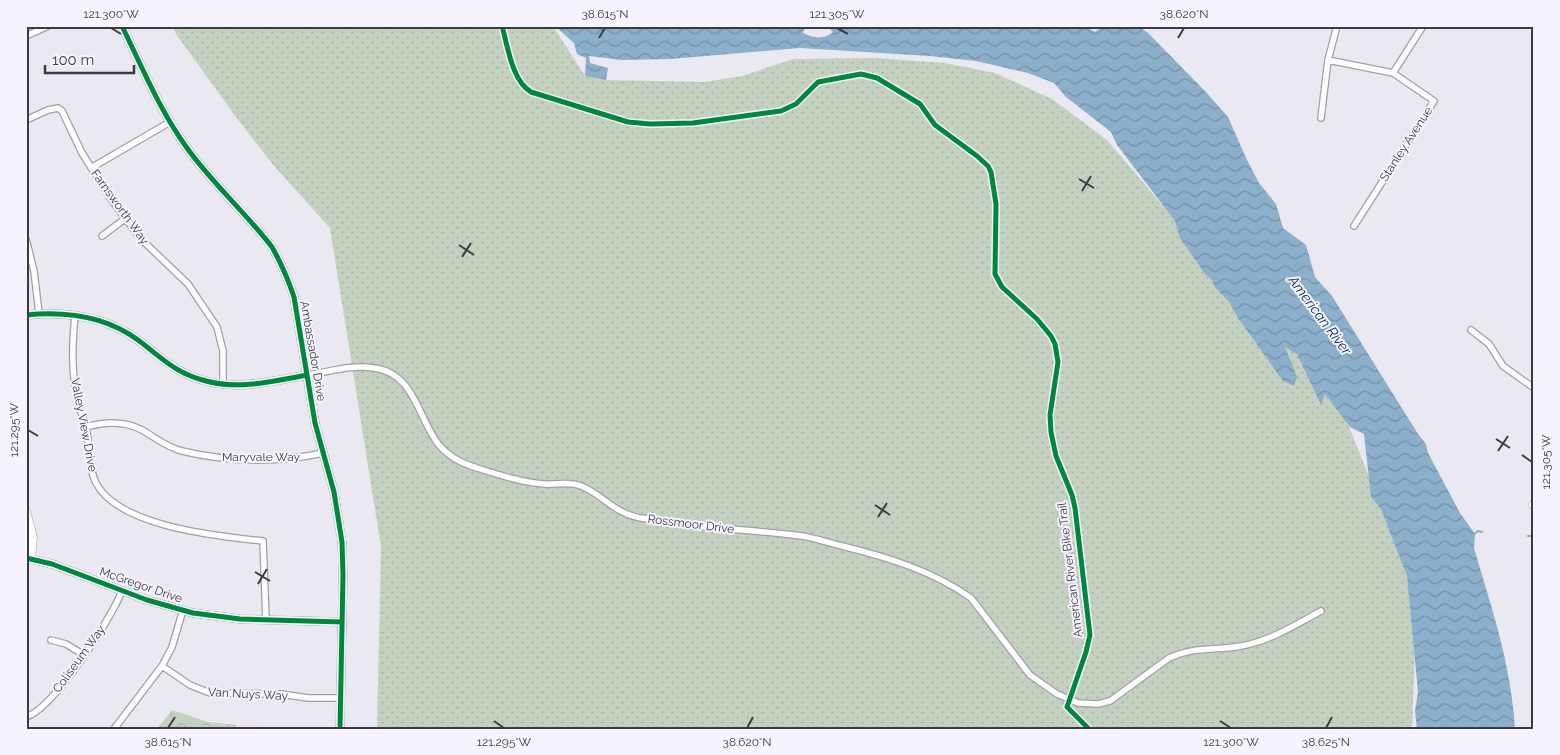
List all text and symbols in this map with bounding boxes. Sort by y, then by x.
text: 121.300°W [83,7,139,21]
text: 38.615°N [581,7,629,21]
text: 121.305°W [810,7,865,21]
text: 38.620°N [1160,7,1208,21]
scale bar [45,42,134,74]
text: 100 m [52,51,94,69]
street label: Stanley Avenue [1377,104,1435,184]
street label: Farnsworth Way [88,167,152,248]
water label: American River [1285,272,1356,358]
street label: Ambassador Drive [297,300,329,402]
street label: Valley View Drive [68,377,100,473]
text: 121.295°W [7,402,21,457]
text: 121.305°W [1539,434,1553,489]
street label: Maryvale Way [222,450,301,464]
street label: American River Bike Trail [1055,501,1085,638]
street label: Rossmoor Drive [647,512,735,536]
street label: McGregor Drive [98,564,184,606]
street label: Coliseum Way [50,622,108,695]
street label: Van Nuys Way [208,685,289,703]
text: 38.615°N [144,735,192,749]
text: 121.295°W [477,735,532,749]
text: 38.620°N [723,735,771,749]
text: 121.300°W [1203,735,1259,749]
text: 38.625°N [1302,735,1350,749]

